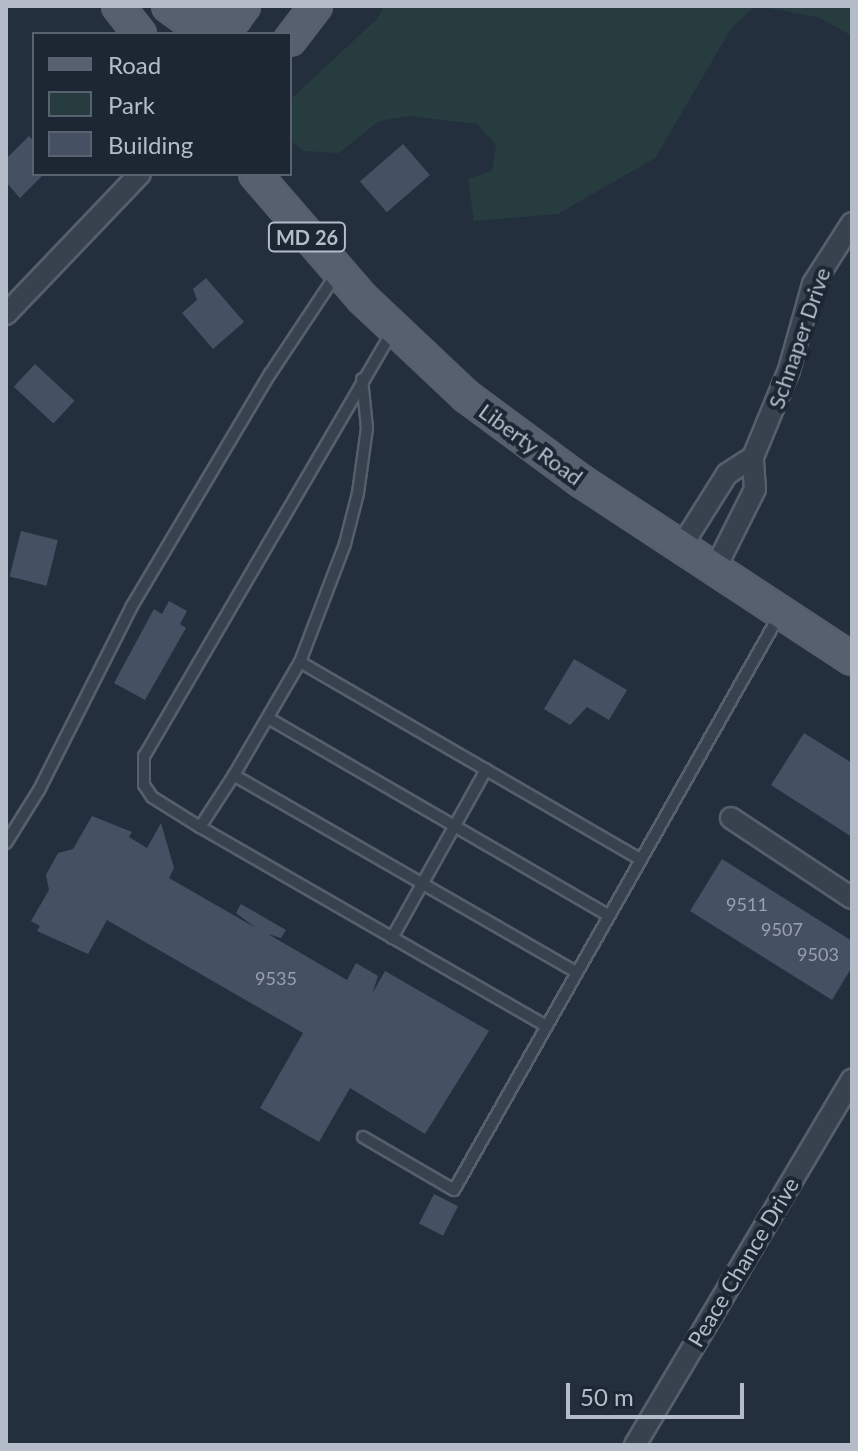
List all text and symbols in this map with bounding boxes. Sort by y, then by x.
legend [32,32,292,176]
text: Road [108,50,161,79]
text: Park [108,90,155,119]
text: Building [108,130,193,159]
road number: MD 26 [267,221,347,253]
street label: Schnaper Drive [762,264,836,412]
street label: Liberty Road [474,397,588,491]
house number: 9511 [726,893,768,915]
house number: 9507 [761,918,803,940]
house number: 9503 [797,943,839,965]
house number: 9535 [255,967,297,989]
street label: Peace Chance Drive [682,1173,804,1351]
scale bar [570,1367,748,1417]
text: 50 m [580,1382,634,1411]

